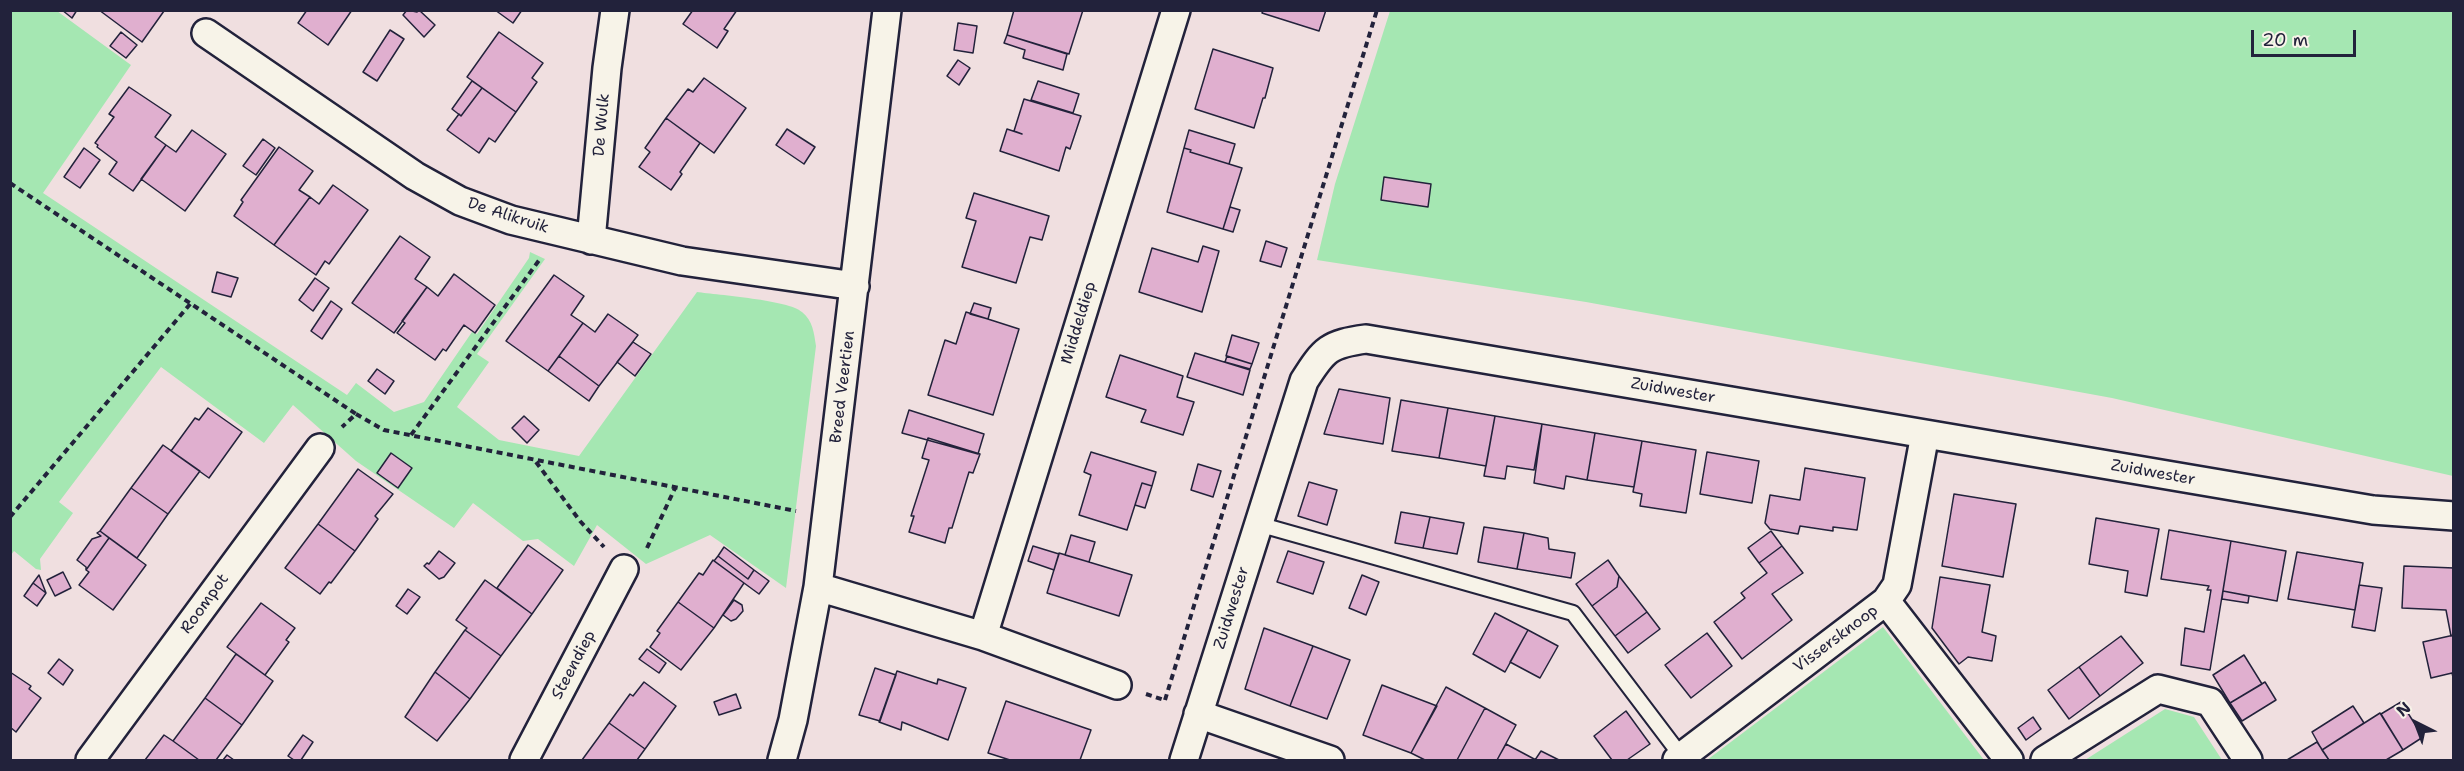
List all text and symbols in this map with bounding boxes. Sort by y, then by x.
scale bar [2254,18,2359,56]
text: 20 m [2262,28,2308,52]
street label: De Wulk [590,93,614,157]
street label: De Alikruik [465,194,551,238]
street label: Middeldiep [1057,279,1101,367]
street label: Breed Veertien [827,330,859,444]
street label: Zuidwester [1629,374,1717,408]
street label: Zuidwester [2109,456,2197,490]
street label: Zuidwester [1210,564,1254,652]
street label: Roompot [177,570,233,638]
street label: Vissersknoop [1790,601,1882,677]
street label: Steendiep [548,627,600,703]
north arrow [2386,693,2446,753]
text: N [2392,697,2415,721]

